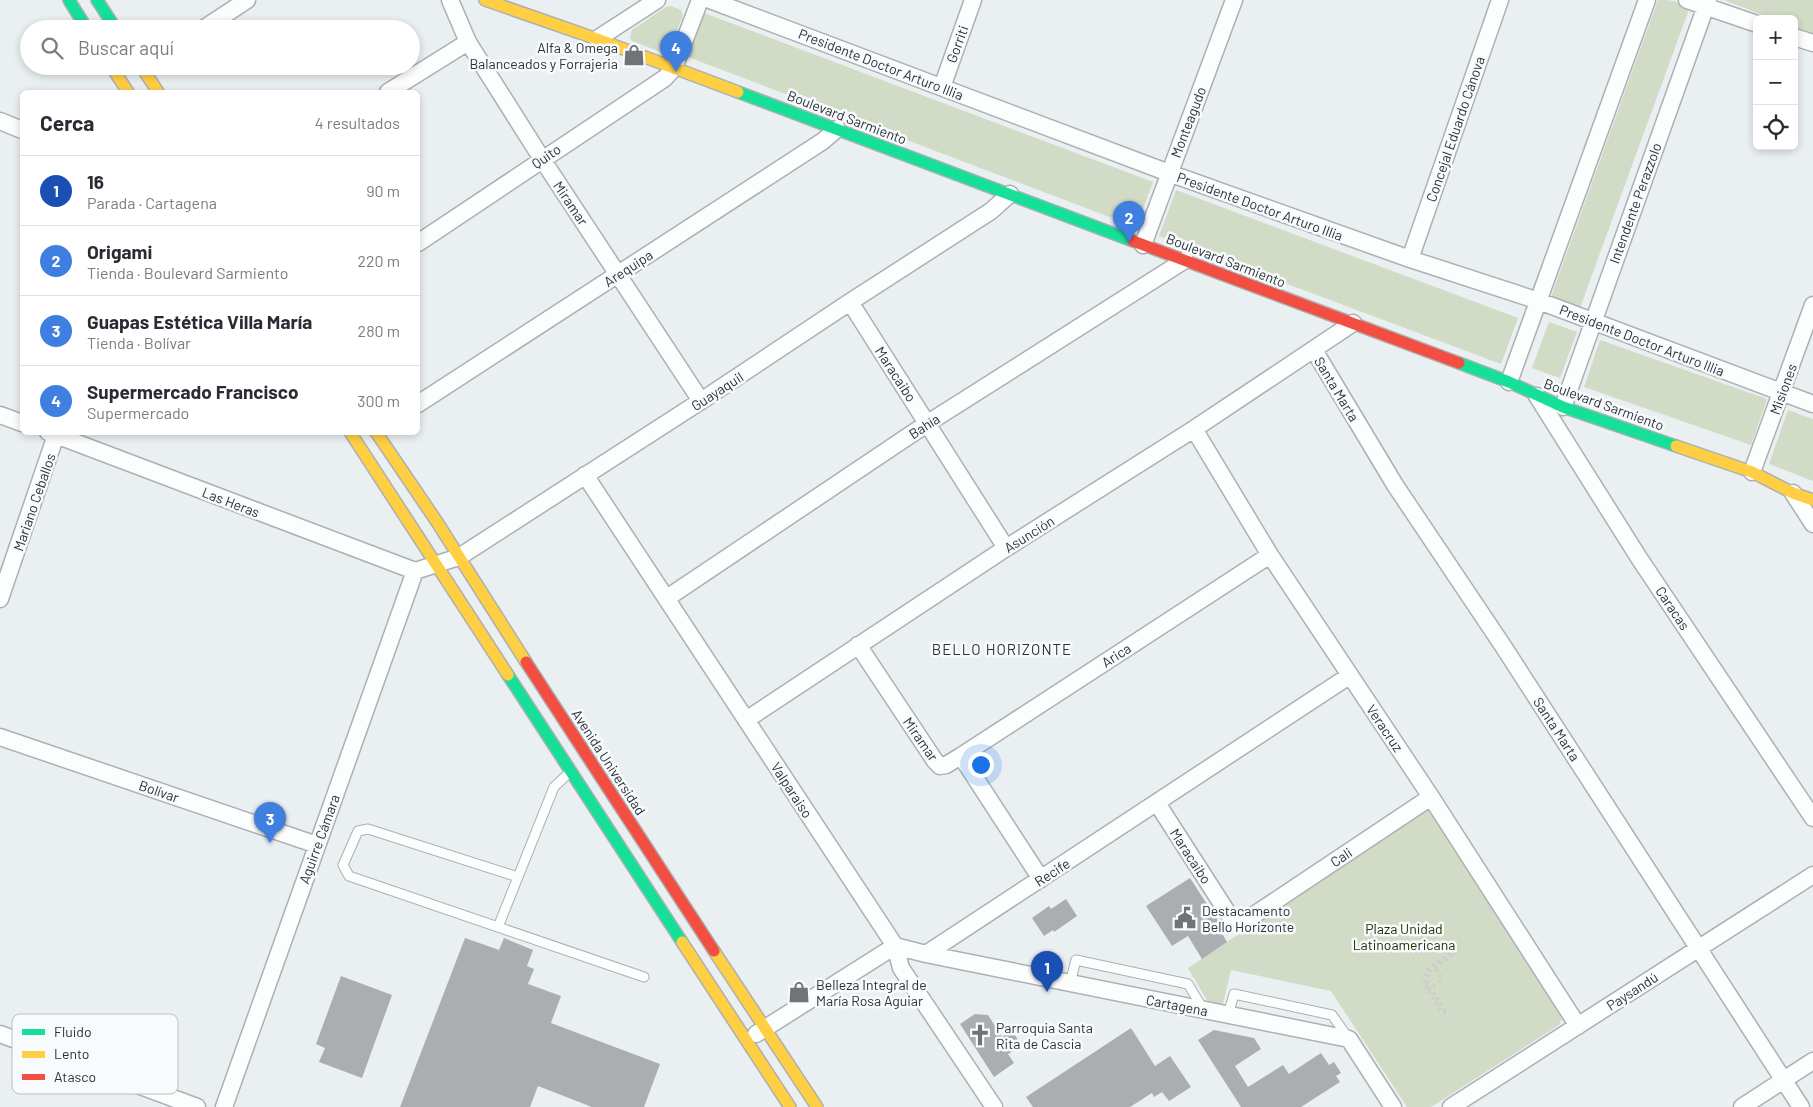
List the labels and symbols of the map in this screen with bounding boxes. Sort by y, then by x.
street label: Gorriti [942,23,972,65]
street label: Presidente Doctor Arturo Illia [796,25,966,103]
pin: 4 [660,31,692,72]
place label: Alfa & Omega Balanceados y Forrajeria [469,39,618,72]
shop icon: Alfa & Omega Balanceados y Forrajeria [621,42,647,68]
street label: Concejal Eduardo Cánova [1422,54,1488,204]
street label: Monteagudo [1167,84,1209,160]
street label: Boulevard Sarmiento [785,86,909,148]
street label: Quito [528,140,564,172]
street label: Intendente Perazzolo [1605,140,1665,266]
street label: Presidente Doctor Arturo Illia [1175,168,1345,244]
street label: Miramar [550,178,592,228]
pin: 2 [1113,201,1145,242]
street label: Boulevard Sarmiento [1164,229,1288,291]
street label: Arequipa [600,246,656,290]
street label: Presidente Doctor Arturo Illia [1557,301,1727,379]
street label: Maracaibo [872,343,920,405]
street label: Santa Marta [1311,354,1363,424]
street label: Misiones [1766,361,1800,417]
street label: Guayaquil [688,368,746,414]
street label: Boulevard Sarmiento [1542,374,1666,434]
street label: Bahía [905,410,943,442]
street label: Mariano Ceballos [9,451,59,553]
street label: Las Heras [200,483,262,521]
street label: Asunción [1001,512,1057,556]
street label: Caracas [1652,583,1694,633]
street label: Arica [1098,639,1134,671]
district label: BELLO HORIZONTE [932,640,1072,658]
street label: Santa Marta [1530,694,1584,764]
street label: Veracruz [1363,701,1407,755]
street label: Avenida Universidad [568,706,650,818]
street label: Miramar [900,714,942,764]
your location [968,752,994,778]
street label: Valparaiso [768,759,816,821]
street label: Bolívar [137,776,181,806]
street label: Aguirre Cámara [295,792,343,886]
pin: 3 [254,802,286,843]
street label: Maracaibo [1167,825,1215,887]
street label: Cali [1327,844,1355,870]
street label: Recife [1031,854,1073,890]
place label: Destacamento Bello Horizonte [1202,902,1294,935]
public building icon: Destacamento Bello Horizonte [1172,905,1198,931]
park label: Plaza Unidad Latinoamericana [1353,920,1455,953]
pin: 1 [1031,951,1063,992]
street label: Paysandú [1603,968,1661,1014]
place label: Belleza Integral de María Rosa Aguiar [816,976,927,1009]
shop icon: Belleza Integral de María Rosa Aguiar [786,979,812,1005]
street label: Cartagena [1145,991,1209,1019]
legend [12,1014,178,1094]
place label: Parroquia Santa Rita de Cascia [996,1019,1093,1052]
church icon: Parroquia Santa Rita de Cascia [967,1022,993,1048]
text: Fluido [54,1023,92,1040]
text: Lento [54,1045,89,1062]
text: Atasco [54,1068,96,1085]

